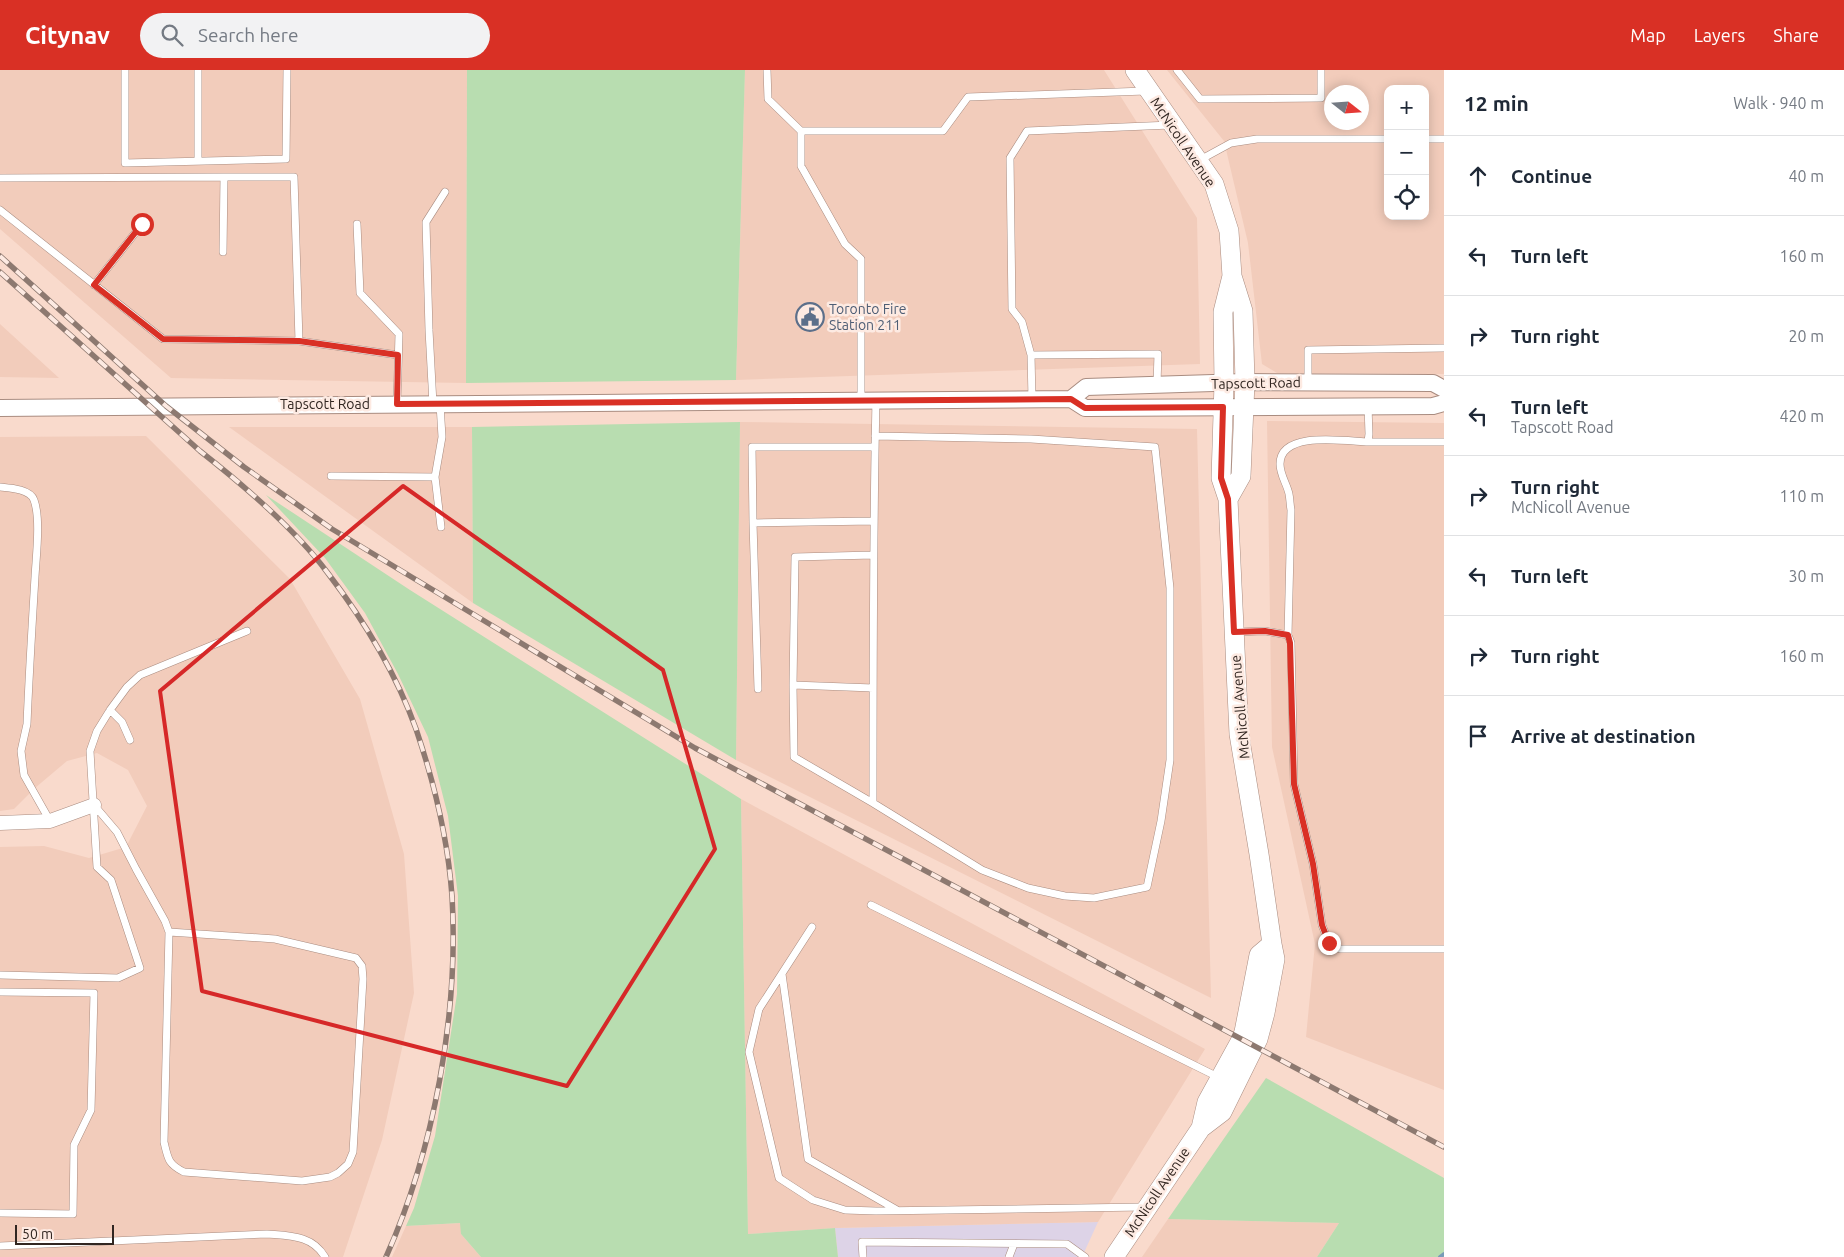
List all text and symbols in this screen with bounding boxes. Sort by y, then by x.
search box [140,13,490,58]
icon: search [158,21,186,49]
text: Citynav [25,22,110,49]
text: Search here [198,24,298,46]
text: Map [1630,25,1666,45]
text: Layers [1694,25,1745,45]
text: Share [1773,25,1819,45]
north arrow [1324,85,1369,130]
map controls [1384,85,1429,220]
button: + [1384,85,1429,130]
text: 12 min [1464,91,1529,115]
street label: McNicoll Avenue [1147,94,1219,190]
text: Walk · 940 m [1733,94,1824,112]
button: − [1384,130,1429,175]
icon: ahead [1464,162,1492,190]
text: Continue [1511,165,1592,187]
text: 40 m [1788,167,1824,185]
button: locate [1384,175,1429,220]
route start [131,213,154,236]
icon: left [1464,242,1492,270]
text: Turn left [1511,245,1589,267]
text: 160 m [1779,247,1824,265]
place label: Toronto Fire Station 211 [829,301,906,333]
public building icon: Toronto Fire Station 211 [795,302,825,332]
icon: right [1464,322,1492,350]
text: Turn right [1511,325,1599,347]
text: 20 m [1788,327,1824,345]
street label: Tapscott Road [1211,374,1301,392]
street label: Tapscott Road [280,396,370,412]
text: Turn left [1511,396,1589,418]
icon: left [1464,402,1492,430]
text: 420 m [1779,407,1824,425]
text: Tapscott Road [1511,418,1614,436]
text: Turn right [1511,476,1599,498]
icon: right [1464,482,1492,510]
text: 110 m [1779,487,1824,505]
text: McNicoll Avenue [1511,498,1630,516]
icon: left [1464,562,1492,590]
text: Turn left [1511,565,1589,587]
text: 30 m [1788,567,1824,585]
icon: right [1464,642,1492,670]
text: Turn right [1511,645,1599,667]
text: 160 m [1779,647,1824,665]
street label: McNicoll Avenue [1227,654,1253,760]
icon: arrive [1464,722,1492,750]
text: Arrive at destination [1511,725,1696,747]
route end [1318,932,1341,955]
street label: McNicoll Avenue [1121,1144,1193,1240]
scale bar [15,1222,114,1245]
text: 50 m [22,1226,53,1242]

